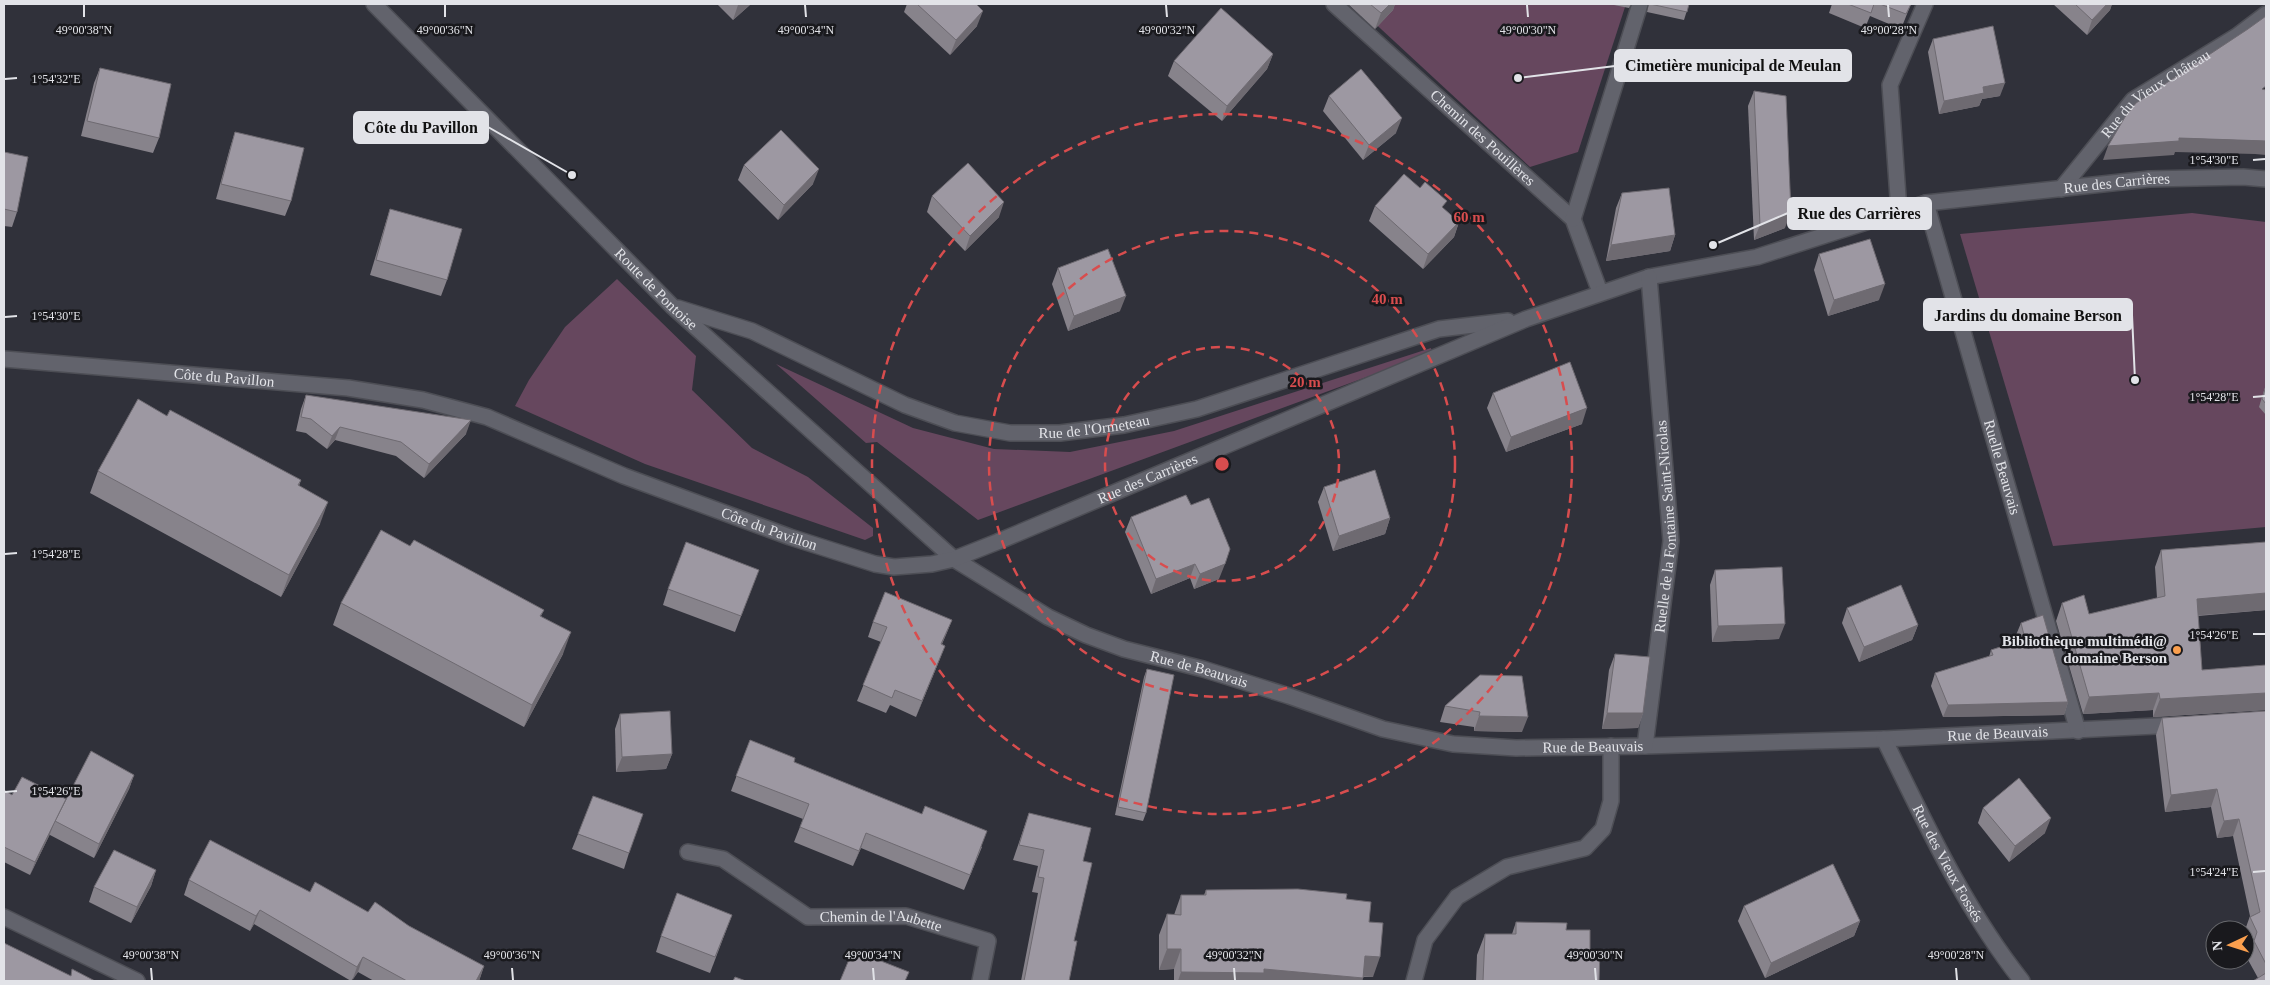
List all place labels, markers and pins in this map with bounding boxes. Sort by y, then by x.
callout: Cimetière municipal de Meulan [1615,50,1851,81]
callout: Côte du Pavillon [354,112,488,143]
callout: Rue des Carrières [1788,198,1931,229]
callout: Jardins du domaine Berson [1924,299,2132,330]
centre of rings [1213,455,1231,473]
place label: Bibliothèque multimédi@ domaine Berson [2002,633,2168,666]
marker: Bibliothèque multimédi@ domaine Berson [2171,644,2183,656]

